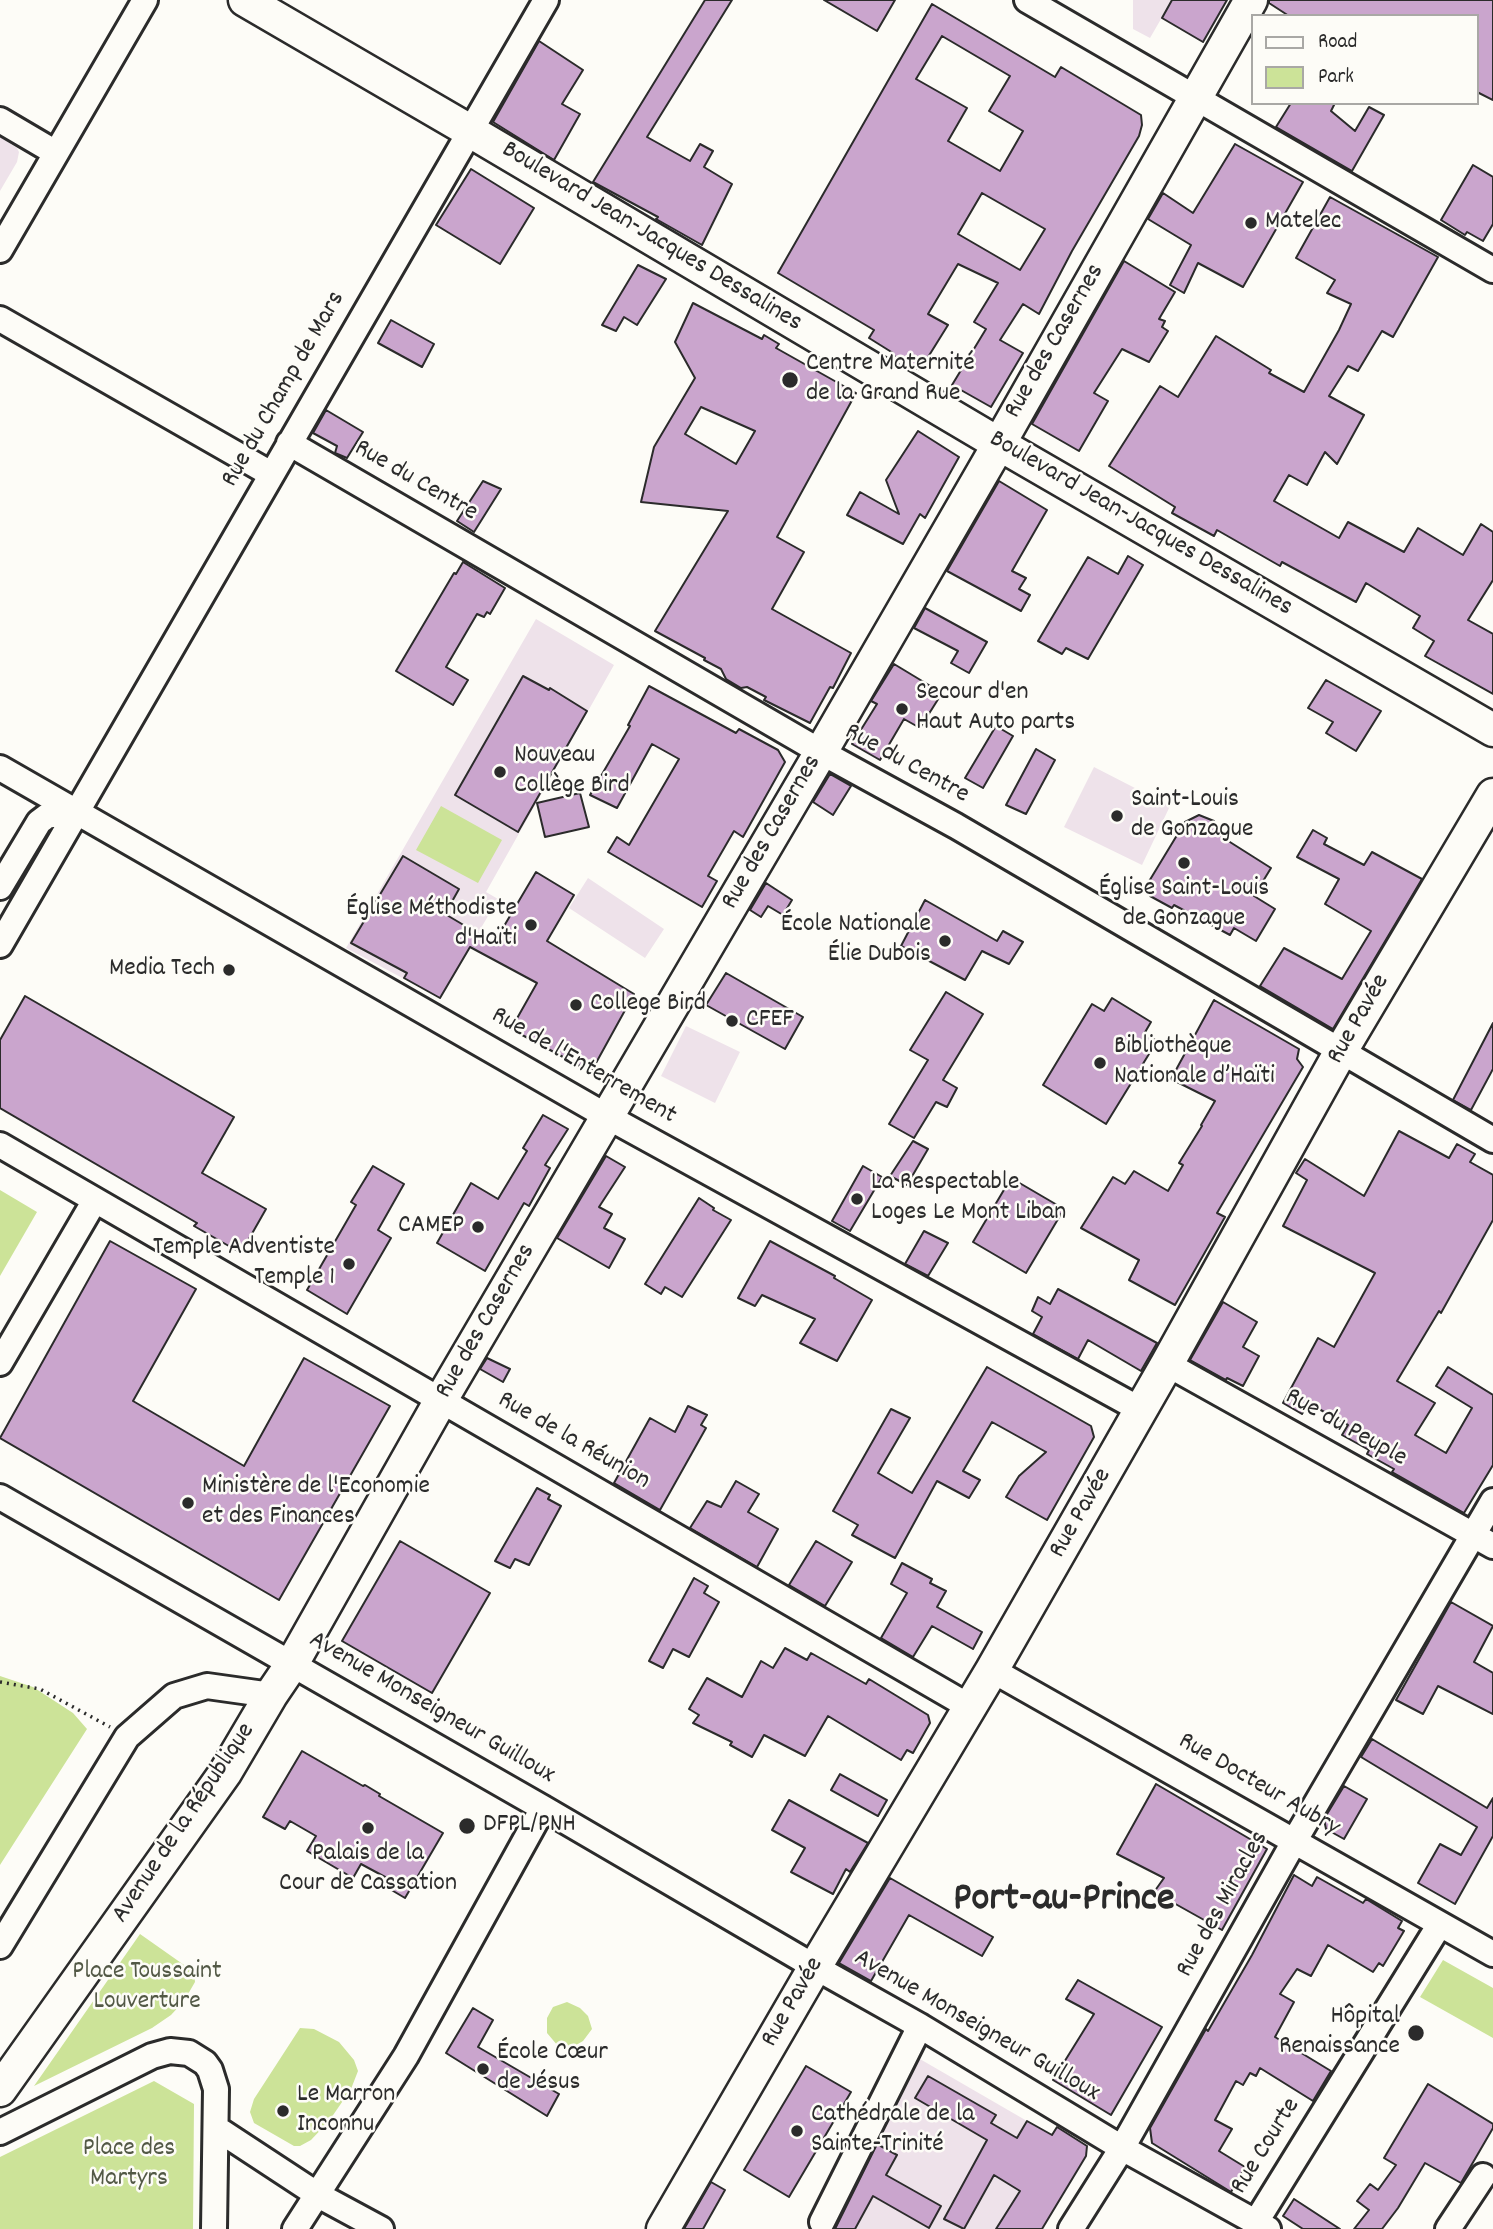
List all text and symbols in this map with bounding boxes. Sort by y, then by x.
legend [1252,14,1479,105]
text: Road [1318,28,1357,58]
text: Park [1318,63,1354,93]
street label: Boulevard Jean-Jacques Dessalines [495,136,807,340]
place label: Matelec [1265,207,1342,239]
marker: Matelec [1243,215,1259,231]
street label: Rue des Casernes [999,259,1113,425]
street label: Rue du Champ de Mars [216,287,354,493]
place label: Centre Maternité de la Grand Rue [806,349,975,410]
marker: Centre Maternité de la Grand Rue [780,370,800,390]
street label: Boulevard Jean-Jacques Dessalines [983,425,1297,625]
street label: Rue du Centre [348,434,482,530]
place label: Secour d'en Haut Auto parts [916,678,1075,740]
marker: Secour d'en Haut Auto parts [894,701,910,717]
street label: Rue du Centre [838,718,974,812]
place label: Nouveau Collège Bird [514,741,630,802]
street label: Rue des Casernes [716,750,830,916]
marker: Nouveau Collège Bird [492,764,508,780]
place label: Saint-Louis de Gonzague [1131,785,1253,846]
marker: Saint-Louis de Gonzague [1109,808,1125,824]
marker: Église Saint-Louis de Gonzague [1176,855,1192,871]
place label: Église Saint-Louis de Gonzague [1099,874,1269,936]
place label: Église Méthodiste d'Haïti [346,894,517,956]
place label: École Nationale Élie Dubois [781,910,931,972]
marker: Église Méthodiste d'Haïti [523,917,539,933]
marker: École Nationale Élie Dubois [937,933,953,949]
place label: Media Tech [109,954,215,986]
marker: Media Tech [221,962,237,978]
street label: Rue Pavée [1322,969,1398,1071]
place label: College Bird [590,989,706,1021]
marker: College Bird [568,997,584,1013]
street label: Rue de l'Enterrement [485,1001,681,1133]
place label: CFEF [746,1005,794,1037]
marker: CFEF [724,1013,740,1029]
place label: Bibliothèque Nationale d’Haïti [1114,1032,1275,1094]
marker: Bibliothèque Nationale d’Haïti [1092,1055,1108,1071]
place label: La Respectable Loges Le Mont Liban [871,1168,1066,1230]
marker: La Respectable Loges Le Mont Liban [849,1191,865,1207]
place label: CAMEP [398,1211,464,1243]
marker: CAMEP [470,1219,486,1235]
place label: Temple Adventiste Temple 1 [153,1233,335,1294]
street label: Rue des Casernes [430,1239,544,1405]
marker: Temple Adventiste Temple 1 [341,1256,357,1272]
street label: Rue du Peuple [1279,1383,1411,1475]
street label: Rue de la Réunion [491,1386,655,1498]
street label: Rue Pavée [1044,1463,1120,1565]
place label: Ministère de l'Economie et des Finances [202,1472,430,1534]
marker: Ministère de l'Economie et des Finances [180,1495,196,1511]
street label: Avenue Monseigneur Guilloux [303,1626,559,1792]
street label: Avenue de la République [107,1718,263,1930]
street label: Rue Docteur Aubry [1172,1727,1344,1845]
place label: DFPL/PNH [483,1810,576,1842]
marker: DFPL/PNH [457,1816,477,1836]
marker: Palais de la Cour de Cassation [360,1820,376,1836]
street label: Rue des Miracles [1171,1826,1277,1984]
place label: Palais de la Cour de Cassation [279,1839,457,1900]
district label: Port-au-Prince [953,1879,1175,1927]
street label: Avenue Monseigneur Guilloux [848,1944,1104,2110]
street label: Rue Pavée [756,1952,832,2054]
park label: Place Toussaint Louverture [72,1957,222,2018]
place label: Hôpital Renaissance [1279,2002,1400,2064]
marker: Hôpital Renaissance [1406,2023,1426,2043]
place label: École Cœur de Jésus [497,2038,608,2100]
marker: École Cœur de Jésus [475,2061,491,2077]
place label: Le Marron Inconnu [297,2080,395,2142]
street label: Rue Courte [1225,2093,1309,2201]
place label: Cathédrale de la Sainte-Trinité [811,2100,974,2162]
marker: Le Marron Inconnu [275,2103,291,2119]
marker: Cathédrale de la Sainte-Trinité [789,2123,805,2139]
park label: Place des Martyrs [83,2134,175,2196]

